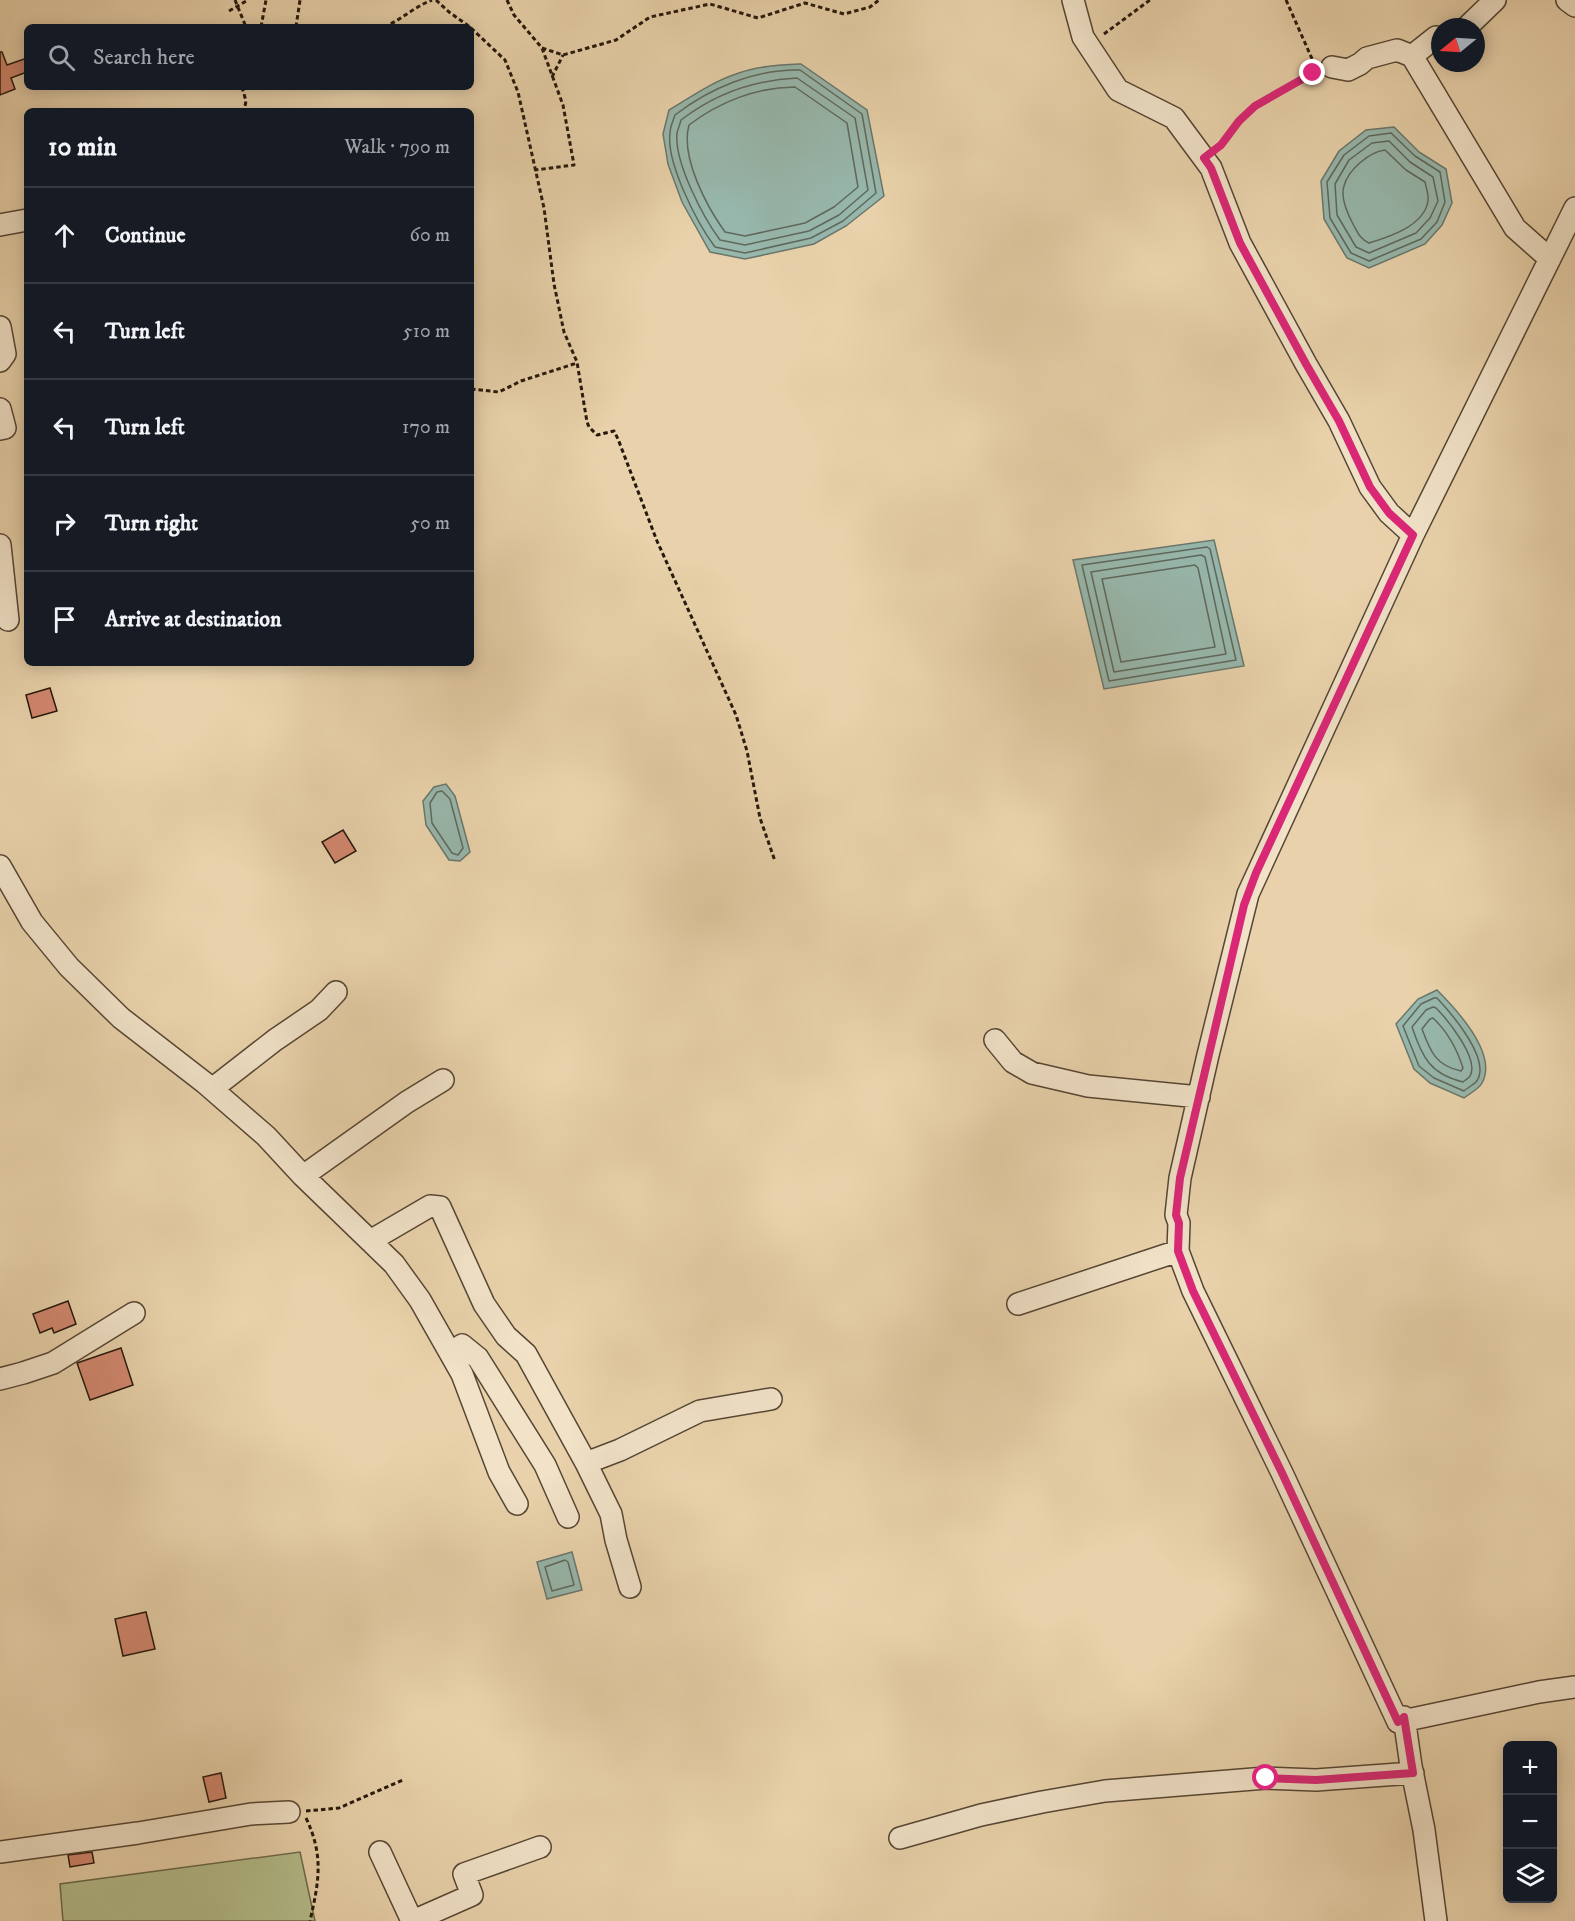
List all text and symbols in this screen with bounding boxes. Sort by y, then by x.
north arrow [1431,18,1485,72]
search box [24,24,474,90]
icon: search [45,41,78,74]
text: Search here [93,44,195,71]
route end [1299,59,1325,85]
text: 10 min [48,131,117,164]
text: Walk · 790 m [344,135,450,160]
icon: ahead [48,219,81,252]
text: Continue [105,222,186,249]
text: 60 m [410,223,450,248]
icon: left [48,315,81,348]
text: Turn left [105,318,185,345]
text: 510 m [403,319,450,344]
icon: left [48,411,81,444]
text: Turn left [105,414,185,441]
text: 170 m [402,415,450,440]
icon: right [48,507,81,540]
text: Turn right [105,510,198,537]
text: 50 m [410,511,450,536]
icon: arrive [48,603,81,636]
text: Arrive at destination [105,606,282,633]
map controls [1503,1741,1557,1903]
button: + [1503,1741,1557,1795]
route start [1252,1764,1278,1790]
button: − [1503,1795,1557,1849]
button: layers [1503,1849,1557,1903]

